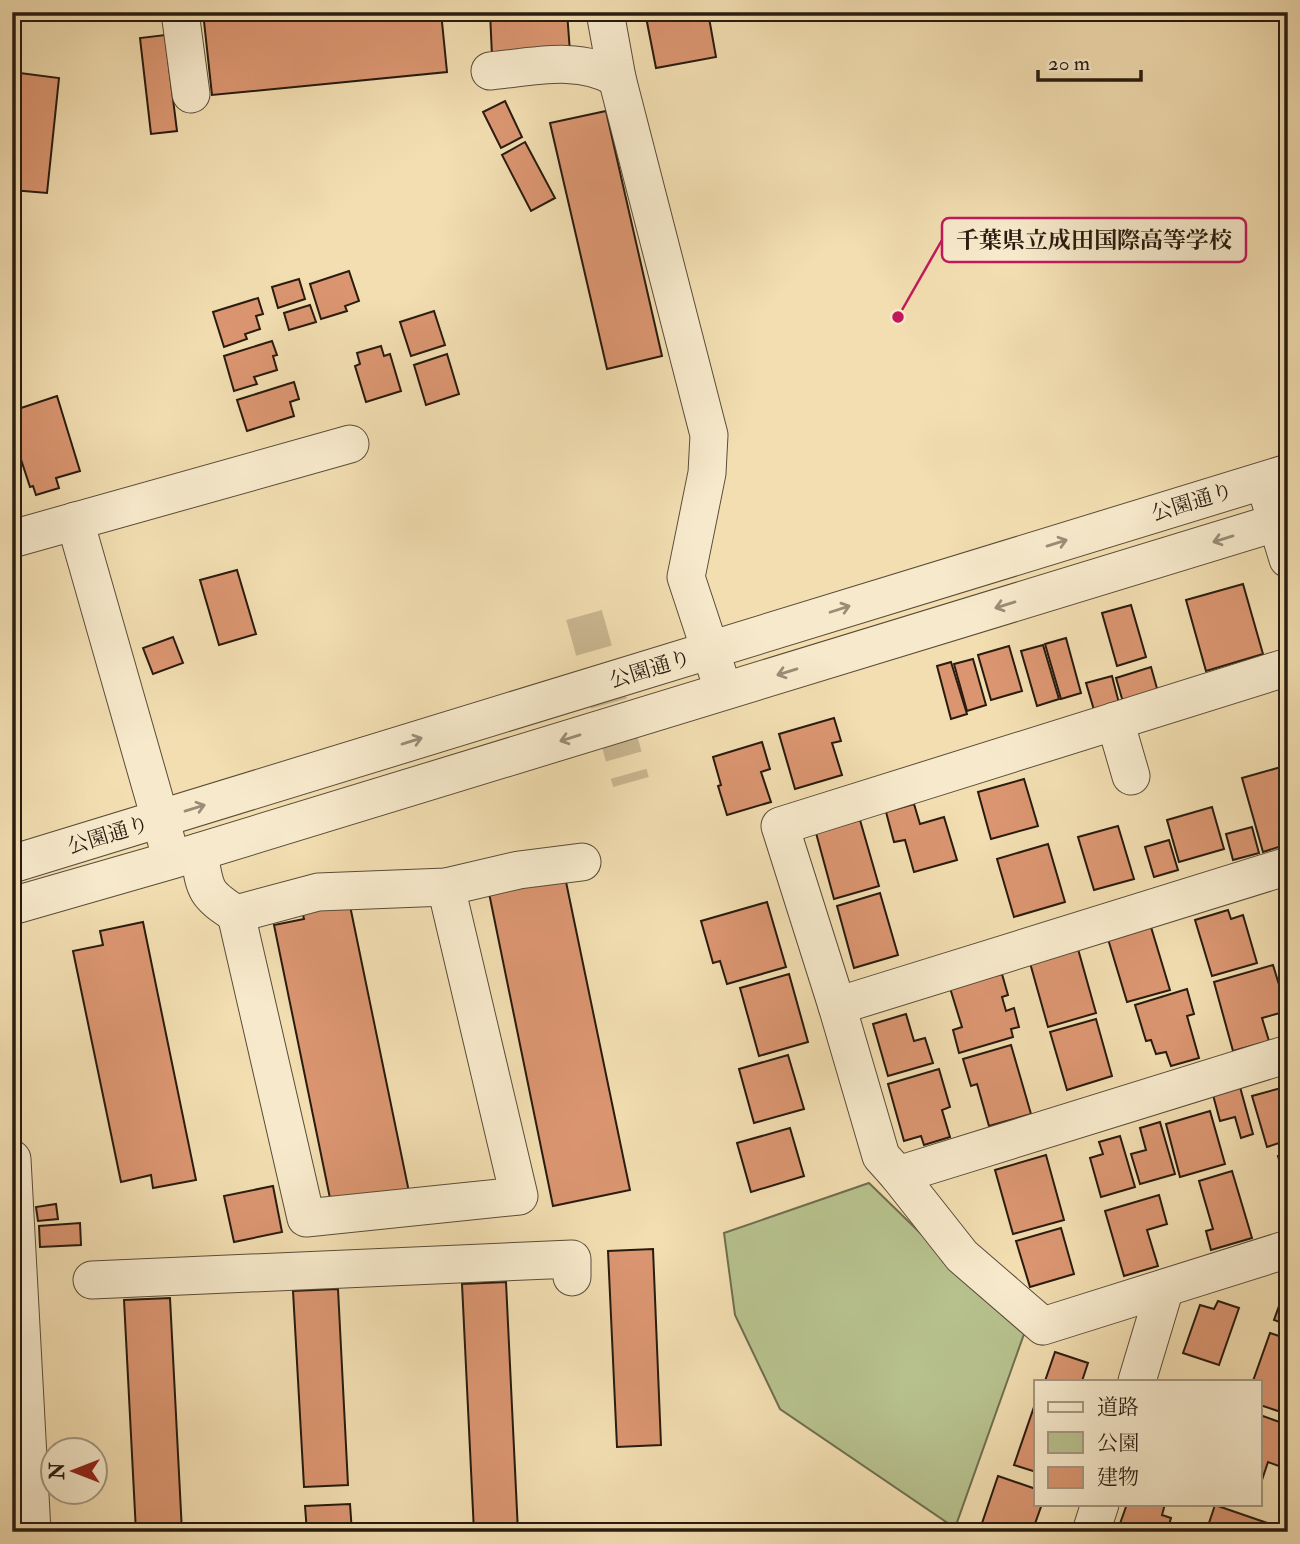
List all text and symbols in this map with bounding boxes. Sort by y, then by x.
scale bar [1038,38,1141,82]
text: 20 m [1048,50,1090,77]
callout: 千葉県立成田国際高等学校 [942,218,1246,262]
text: 千葉県立成田国際高等学校 [956,226,1232,255]
street label: 公園通り [1148,477,1236,528]
one-way arrow [1212,533,1234,546]
one-way arrow [1046,535,1068,548]
one-way arrow [994,600,1016,613]
one-way arrow [829,602,851,614]
street label: 公園通り [606,644,694,695]
one-way arrow [777,666,799,679]
one-way arrow [559,733,581,746]
one-way arrow [401,734,423,747]
one-way arrow [183,801,205,813]
street label: 公園通り [64,810,152,861]
legend [1034,1380,1262,1506]
text: 道路 [1097,1394,1139,1421]
text: 公園 [1097,1430,1139,1457]
north arrow [38,1436,108,1506]
text: N [46,1462,70,1481]
text: 建物 [1097,1464,1139,1491]

